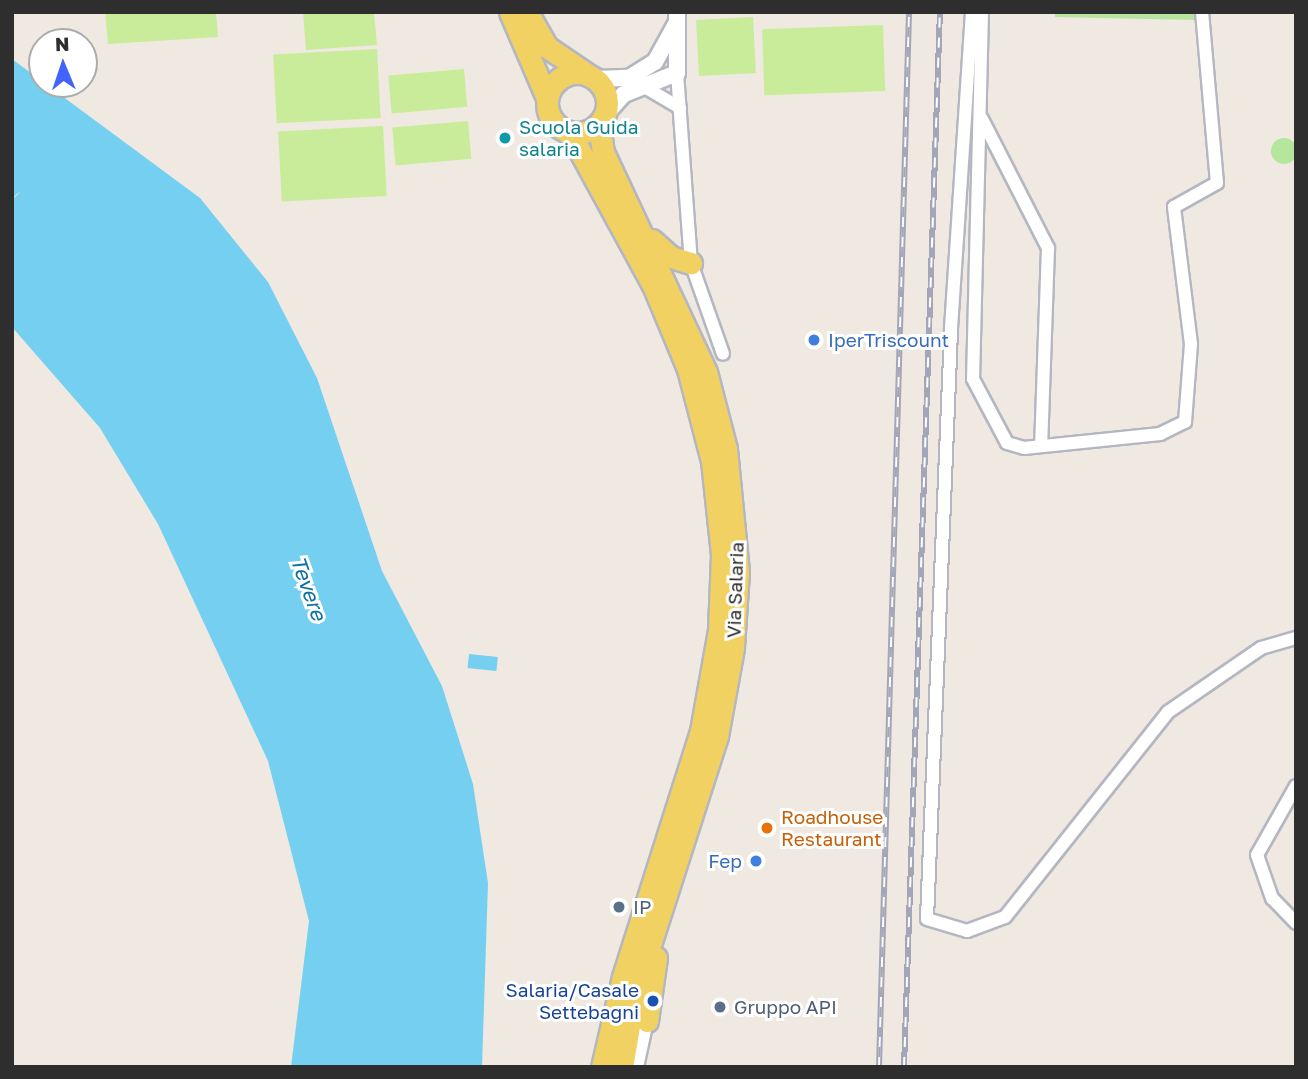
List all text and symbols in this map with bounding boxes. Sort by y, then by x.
north arrow [28,28,98,98]
text: N [55,32,70,55]
place label: Scuola Guida salaria [519,116,638,160]
marker: Scuola Guida salaria [497,130,513,146]
place label: IperTriscount [828,329,949,351]
marker: IperTriscount [806,332,822,348]
street label: Via Salaria [722,542,748,638]
water label: Tevere [286,552,332,624]
place label: Roadhouse Restaurant [781,806,883,850]
marker: Roadhouse Restaurant [759,820,775,836]
place label: Fep [708,850,742,872]
marker: Fep [748,853,764,869]
place label: IP [633,896,651,918]
marker: IP [611,899,627,915]
place label: Salaria/Casale Settebagni [506,979,639,1023]
marker: Salaria/Casale Settebagni [645,993,661,1009]
place label: Gruppo API [734,996,837,1018]
marker: Gruppo API [712,999,728,1015]

